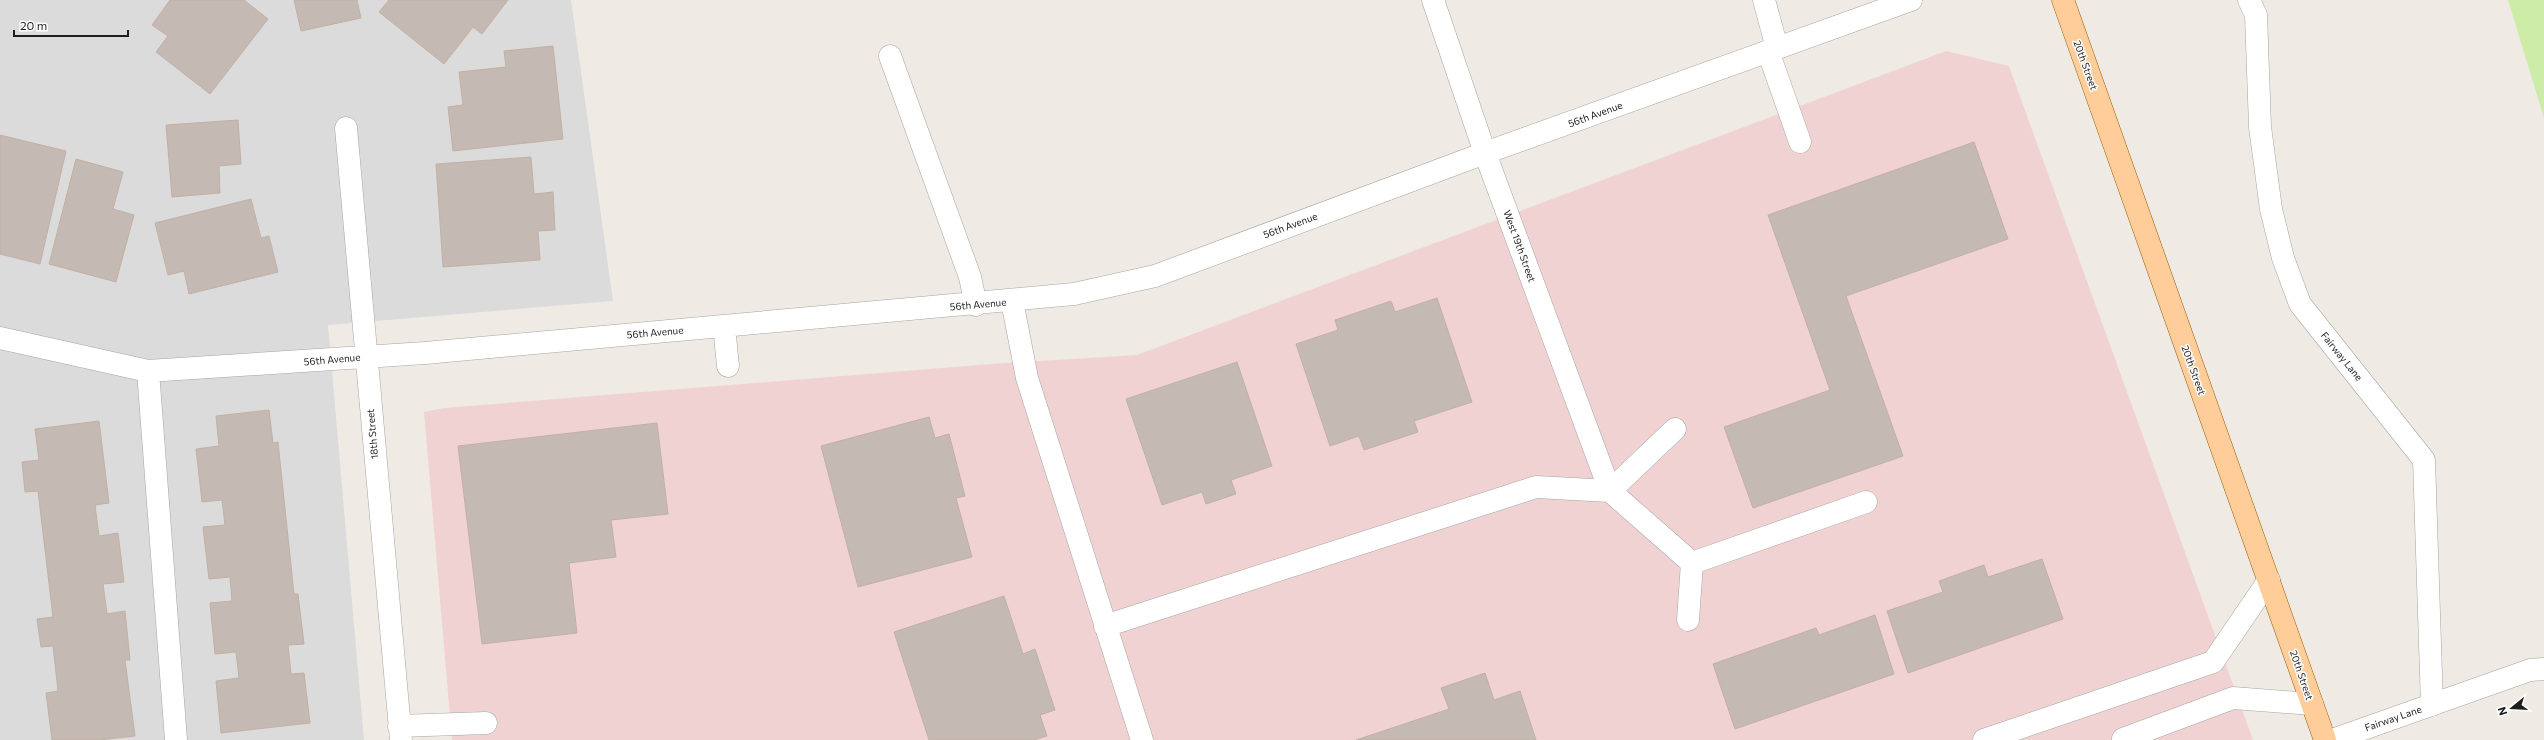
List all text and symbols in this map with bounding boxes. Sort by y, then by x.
scale bar [14,12,128,38]
text: 20 m [20,18,47,32]
street label: 20th Street [2071,38,2101,92]
street label: 56th Avenue [1566,99,1624,129]
street label: West 19th Street [1501,208,1539,284]
street label: 56th Avenue [1261,210,1319,240]
street label: 56th Avenue [949,296,1007,312]
street label: 56th Avenue [626,324,684,340]
street label: Fairway Lane [2319,329,2365,383]
street label: 20th Street [2179,343,2209,397]
street label: 56th Avenue [303,351,361,367]
street label: 18th Street [364,408,380,460]
street label: 20th Street [2288,648,2316,702]
north arrow [2492,688,2532,728]
street label: Fairway Lane [2363,703,2423,733]
text: N [2495,705,2509,717]

